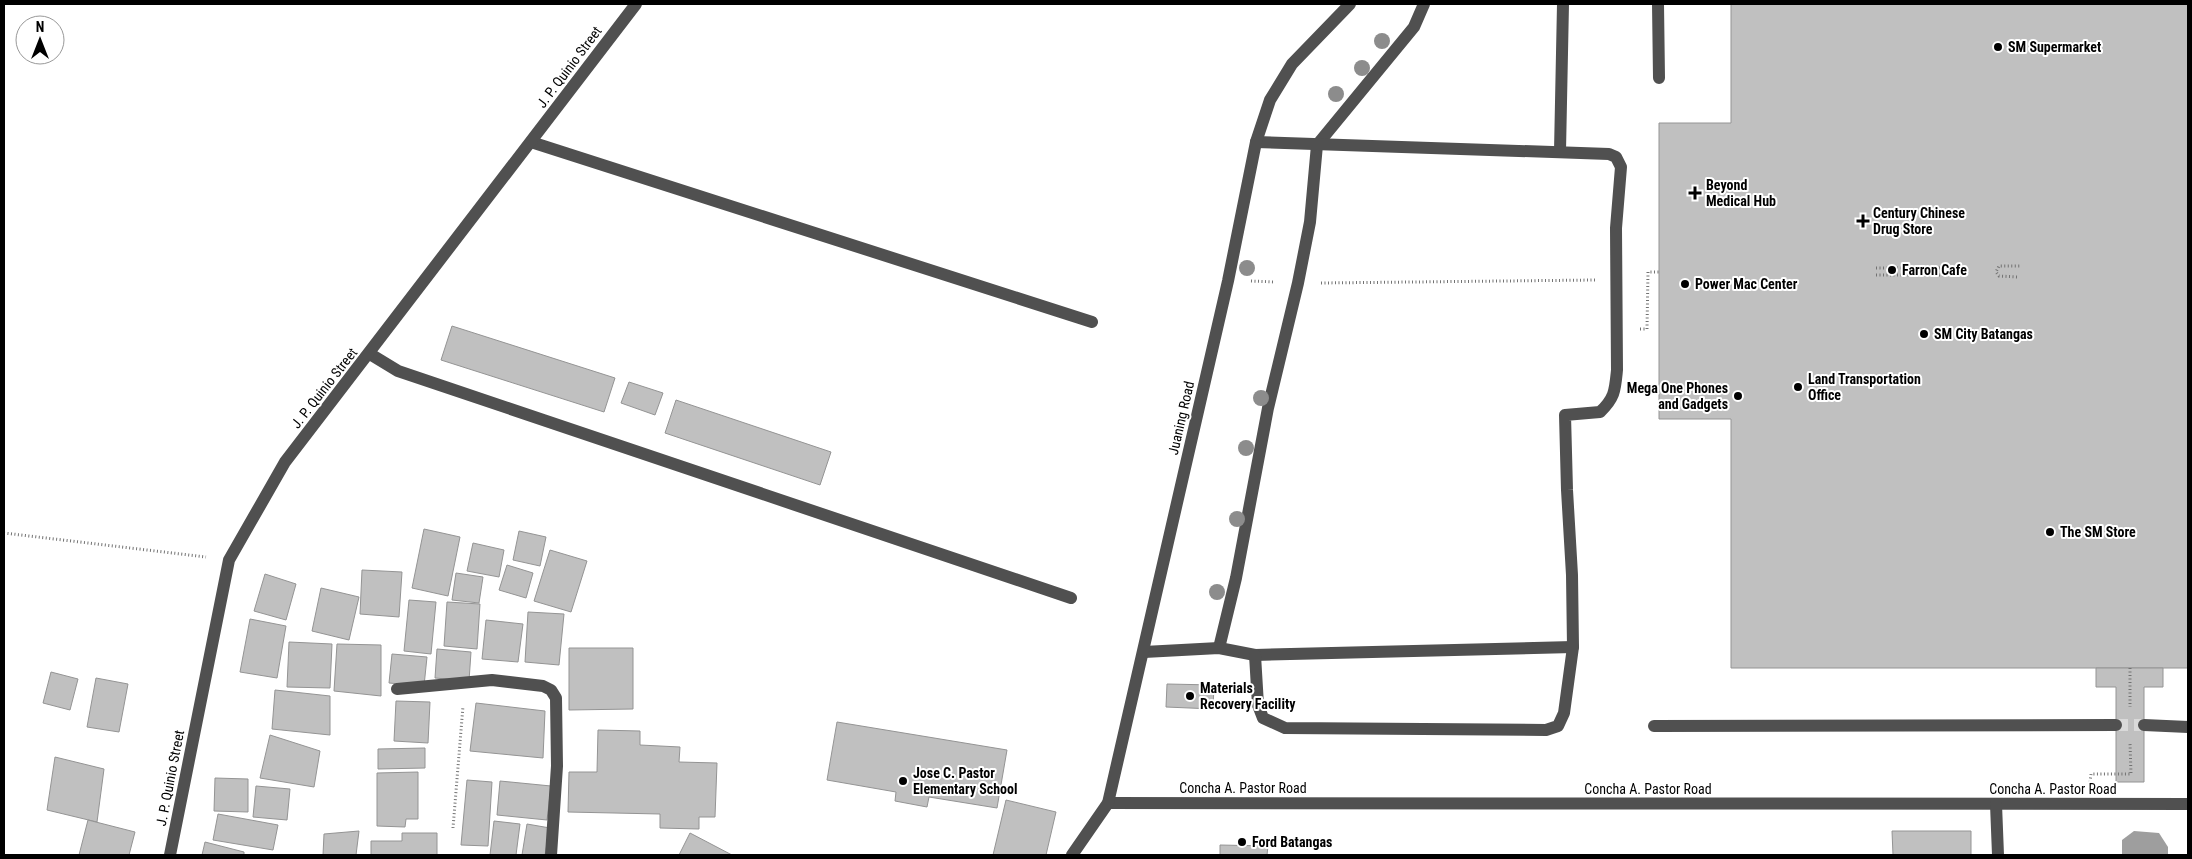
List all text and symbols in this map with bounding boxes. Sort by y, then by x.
north arrow [15,15,65,65]
text: N [36,19,44,35]
street label: J. P. Quinio Street [533,23,605,111]
place label: SM Supermarket [2008,39,2101,55]
marker: SM Supermarket [1992,41,2004,53]
place label: Beyond Medical Hub [1706,177,1776,209]
marker: Beyond Medical Hub [1688,186,1702,200]
place label: Century Chinese Drug Store [1873,205,1965,237]
marker: Century Chinese Drug Store [1857,215,1869,227]
place label: Farron Cafe [1902,262,1967,278]
marker: Farron Cafe [1886,264,1898,276]
place label: Power Mac Center [1695,276,1798,292]
marker: Power Mac Center [1679,278,1691,290]
place label: SM City Batangas [1934,326,2033,342]
marker: SM City Batangas [1918,328,1930,340]
street label: J. P. Quinio Street [288,345,360,431]
place label: Land Transportation Office [1808,371,1921,403]
street label: Juaning Road [1165,380,1197,456]
place label: Mega One Phones and Gadgets [1627,380,1728,412]
marker: Land Transportation Office [1792,381,1804,393]
marker: Mega One Phones and Gadgets [1732,390,1744,402]
place label: The SM Store [2060,524,2136,540]
marker: The SM Store [2044,526,2056,538]
place label: Materials Recovery Facility [1200,680,1296,712]
marker: Materials Recovery Facility [1184,690,1196,702]
street label: J. P. Quinio Street [153,729,187,827]
place label: Jose C. Pastor Elementary School [913,765,1018,797]
marker: Jose C. Pastor Elementary School [897,775,909,787]
street label: Concha A. Pastor Road [1179,780,1307,796]
street label: Concha A. Pastor Road [1584,781,1712,797]
street label: Concha A. Pastor Road [1989,781,2117,797]
place label: Ford Batangas [1252,834,1332,850]
marker: Ford Batangas [1236,836,1248,848]

